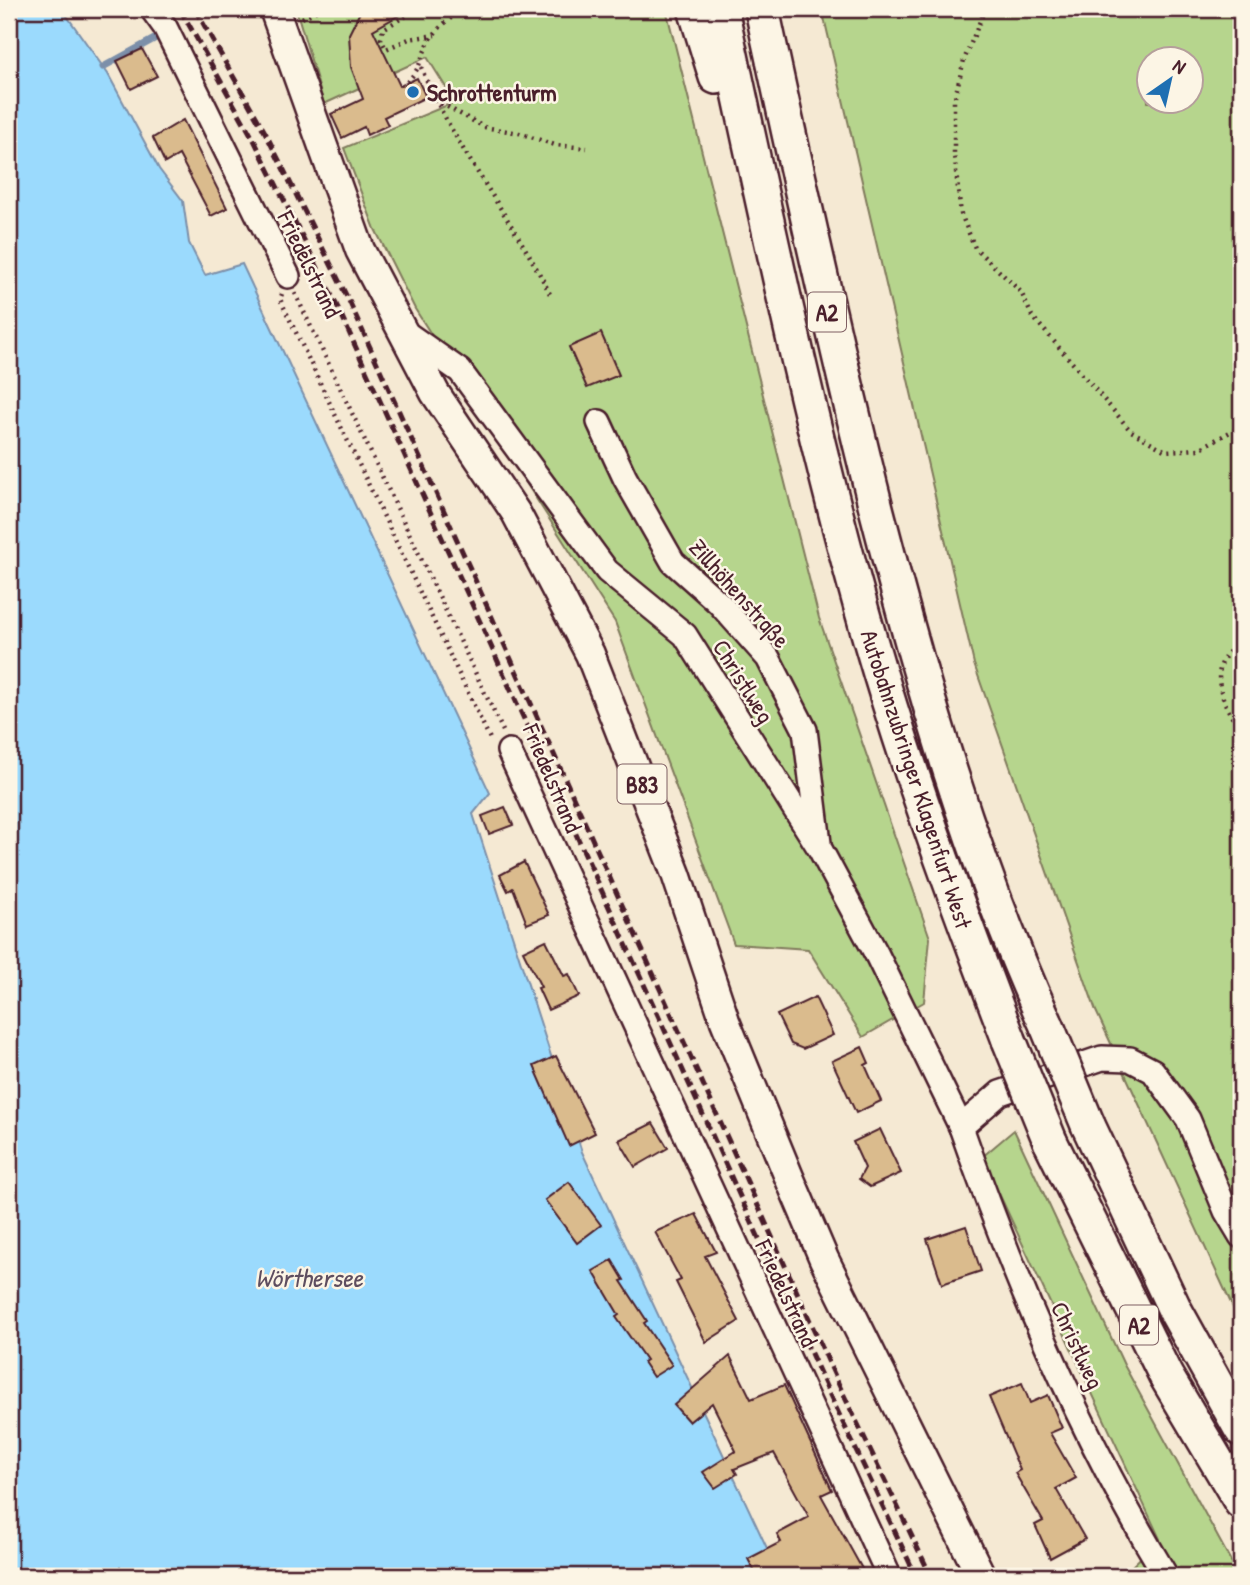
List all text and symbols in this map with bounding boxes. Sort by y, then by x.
north arrow [1134,46,1204,116]
text: N [1168,52,1191,80]
place label: Schrottenturm [427,76,557,108]
marker: Schrottenturm [405,84,421,100]
street label: Friedelstrand [270,204,350,323]
road number: A2 [808,292,846,332]
street label: Zillhöhenstraße [682,532,798,655]
street label: Autobahnzubringer Klagenfurt West [854,626,981,933]
street label: Christlweg [706,633,782,729]
street label: Friedelstrand [515,718,590,837]
road number: B83 [618,764,666,804]
street label: Friedelstrand [748,1233,826,1352]
water label: Wörthersee [255,1260,364,1295]
street label: Christlweg [1044,1296,1112,1394]
road number: A2 [1120,1306,1158,1344]

